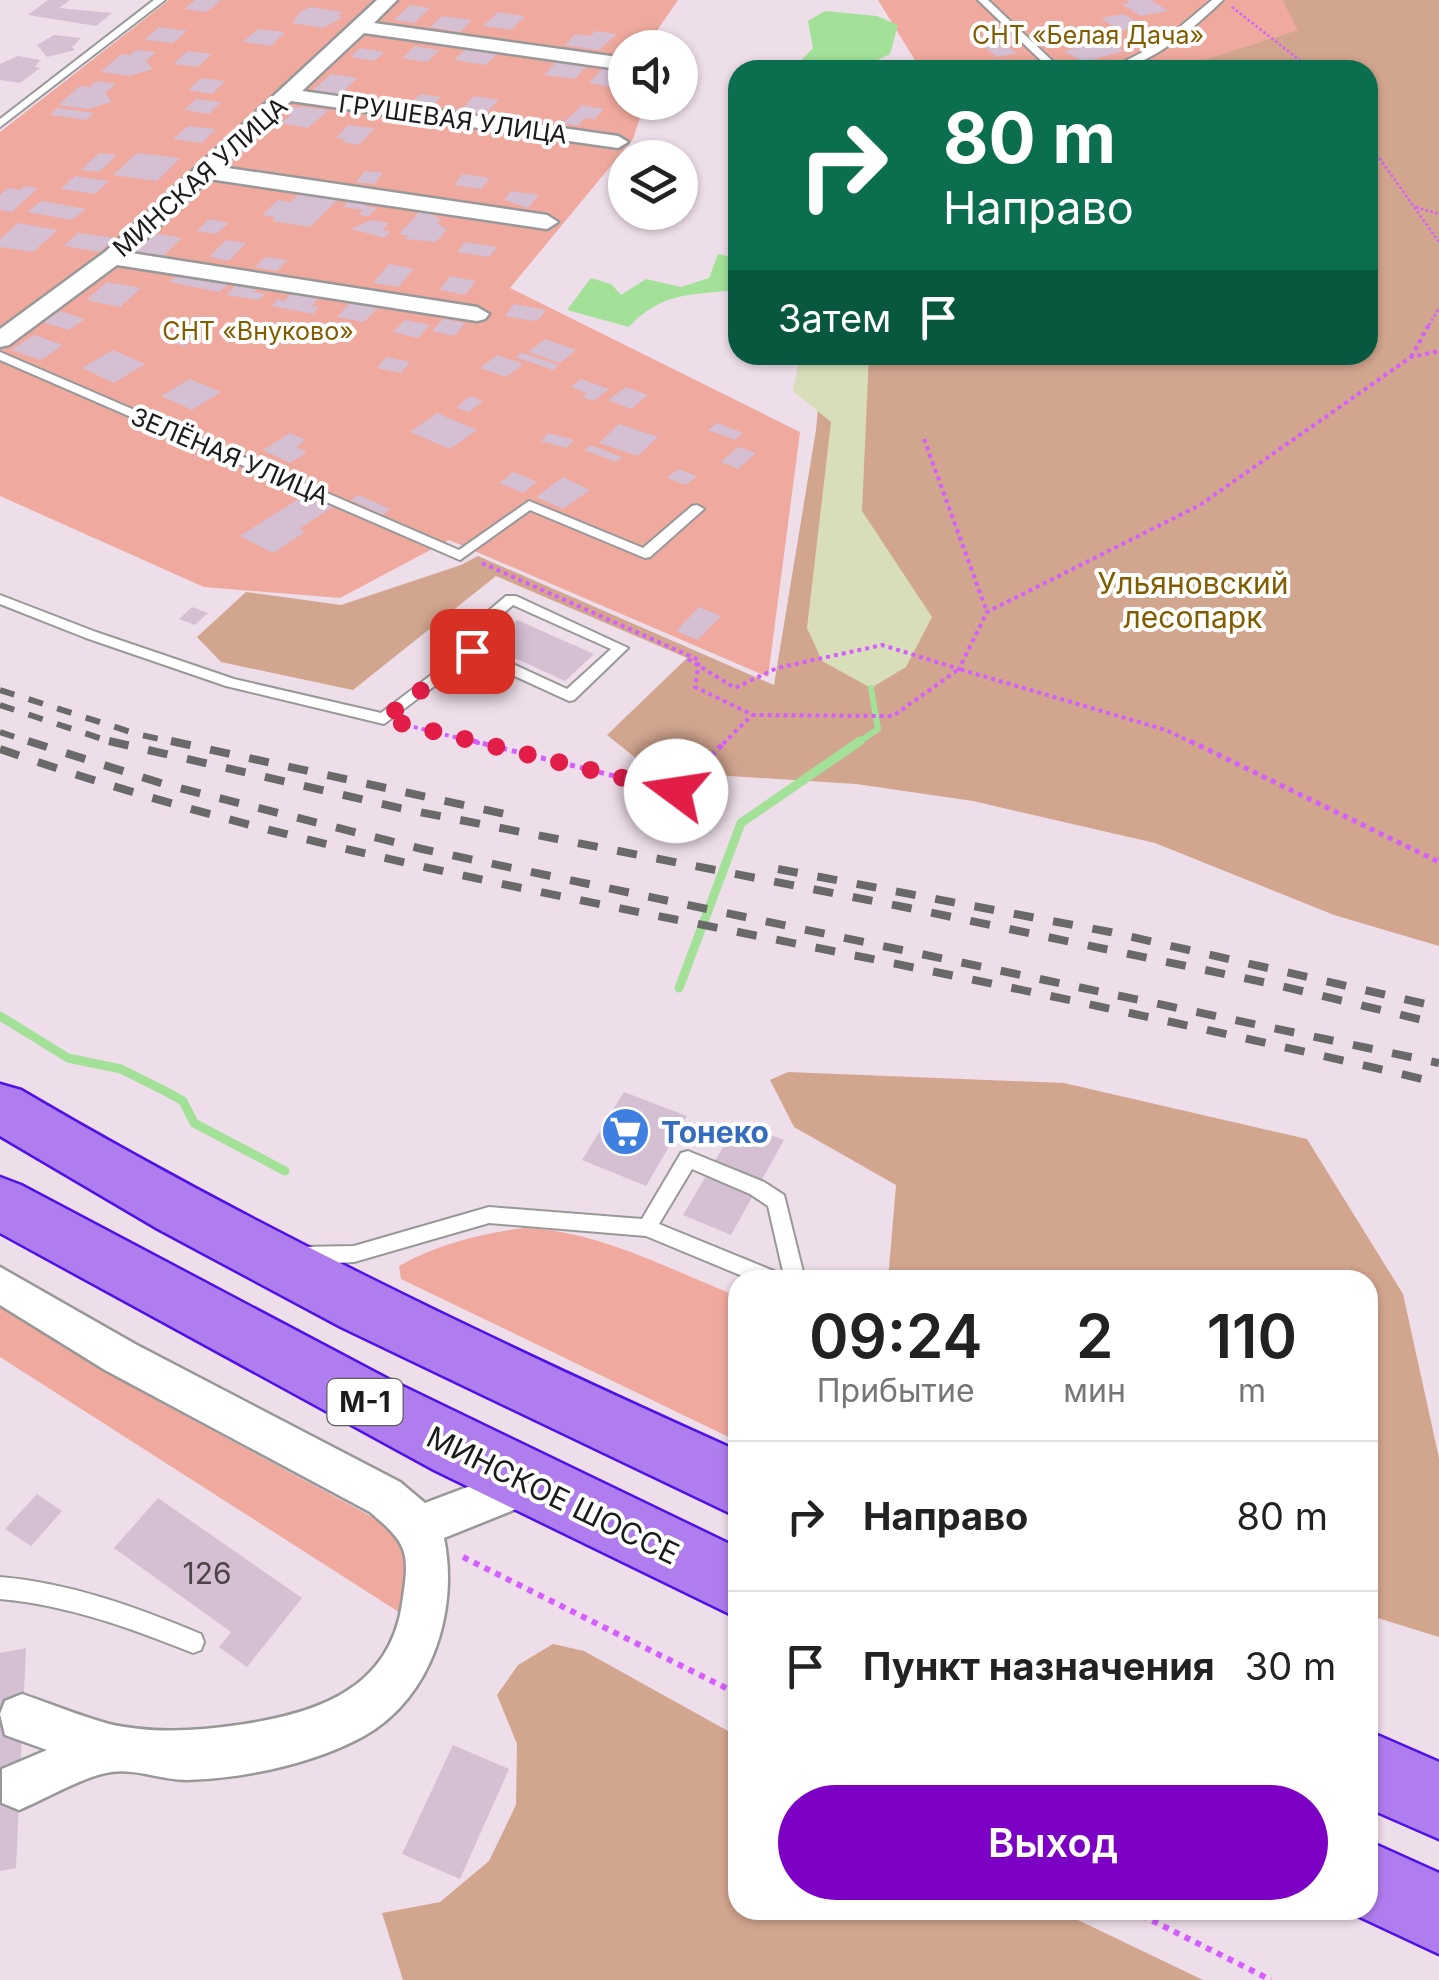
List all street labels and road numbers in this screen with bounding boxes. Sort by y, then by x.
street label: ГРУШЕВАЯ УЛИЦА [337,88,569,150]
street label: МИНСКАЯ УЛИЦА [107,91,293,263]
street label: ЗЕЛЁНАЯ УЛИЦА [127,401,333,511]
road number: М-1 [328,1379,402,1425]
street label: МИНСКОЕ ШОССЕ [421,1418,685,1572]

